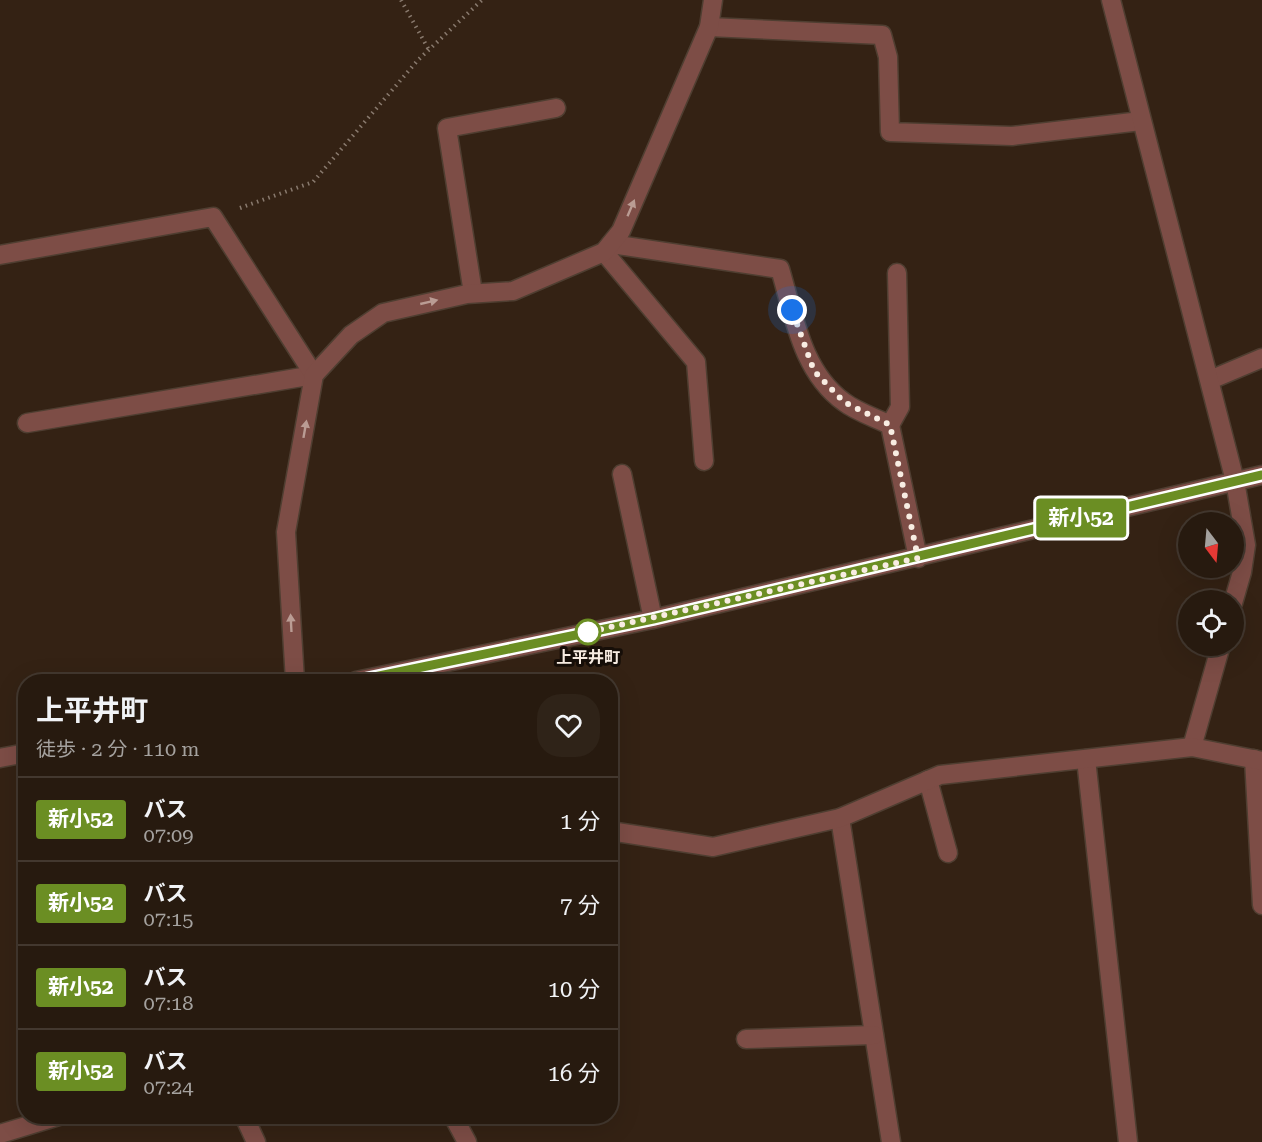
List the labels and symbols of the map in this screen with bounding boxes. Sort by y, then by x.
one-way arrow [626,198,636,216]
your location [777,295,807,325]
one-way arrow [419,297,438,307]
one-way arrow [300,420,309,439]
line badge: 新小52 [1039,498,1123,538]
north arrow [1178,512,1244,578]
one-way arrow [287,613,296,632]
marker: 上平井町 [575,619,601,645]
place label: 上平井町 [556,648,620,667]

